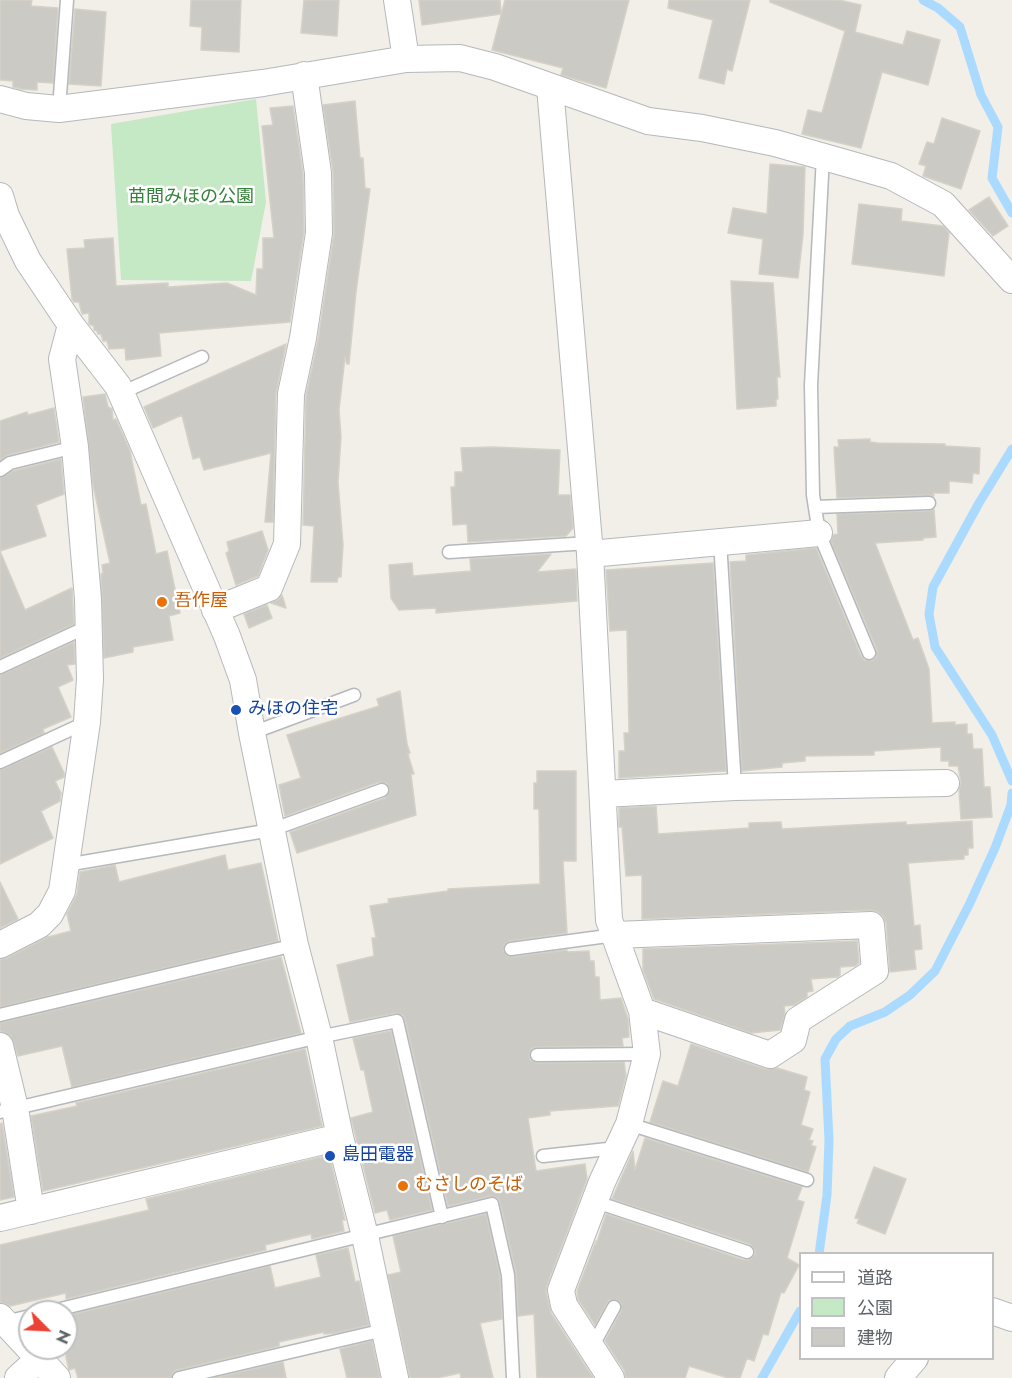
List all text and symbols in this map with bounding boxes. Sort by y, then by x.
park label: 苗間みほの公園 [128,187,254,209]
place label: 吾作屋 [174,591,228,613]
marker: 吾作屋 [155,595,169,609]
place label: みほの住宅 [248,699,338,721]
marker: みほの住宅 [229,703,243,717]
place label: 島田電器 [342,1145,414,1167]
marker: 島田電器 [323,1149,337,1163]
place label: むさしのそば [415,1175,523,1197]
marker: むさしのそば [396,1179,410,1193]
legend [799,1252,994,1360]
text: 道路 [857,1265,893,1291]
text: 公園 [857,1295,893,1321]
north arrow [18,1300,78,1360]
text: 建物 [857,1325,893,1351]
text: N [50,1326,76,1347]

